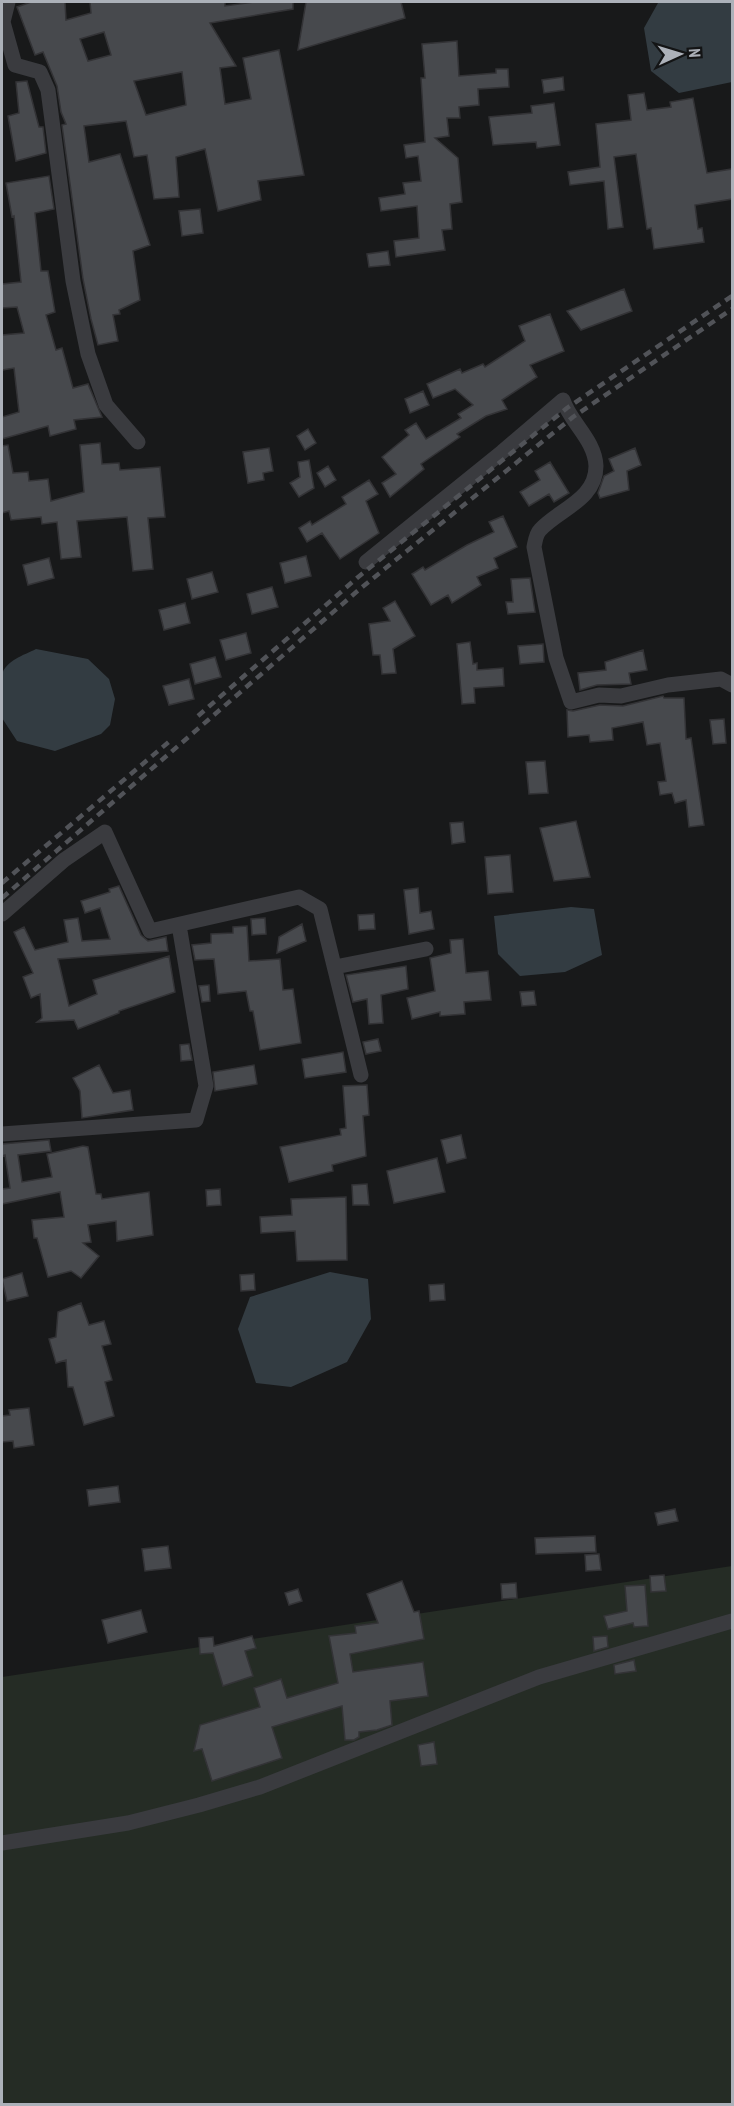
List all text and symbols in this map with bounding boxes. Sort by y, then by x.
north arrow [650,24,710,84]
text: N [685,48,705,58]

